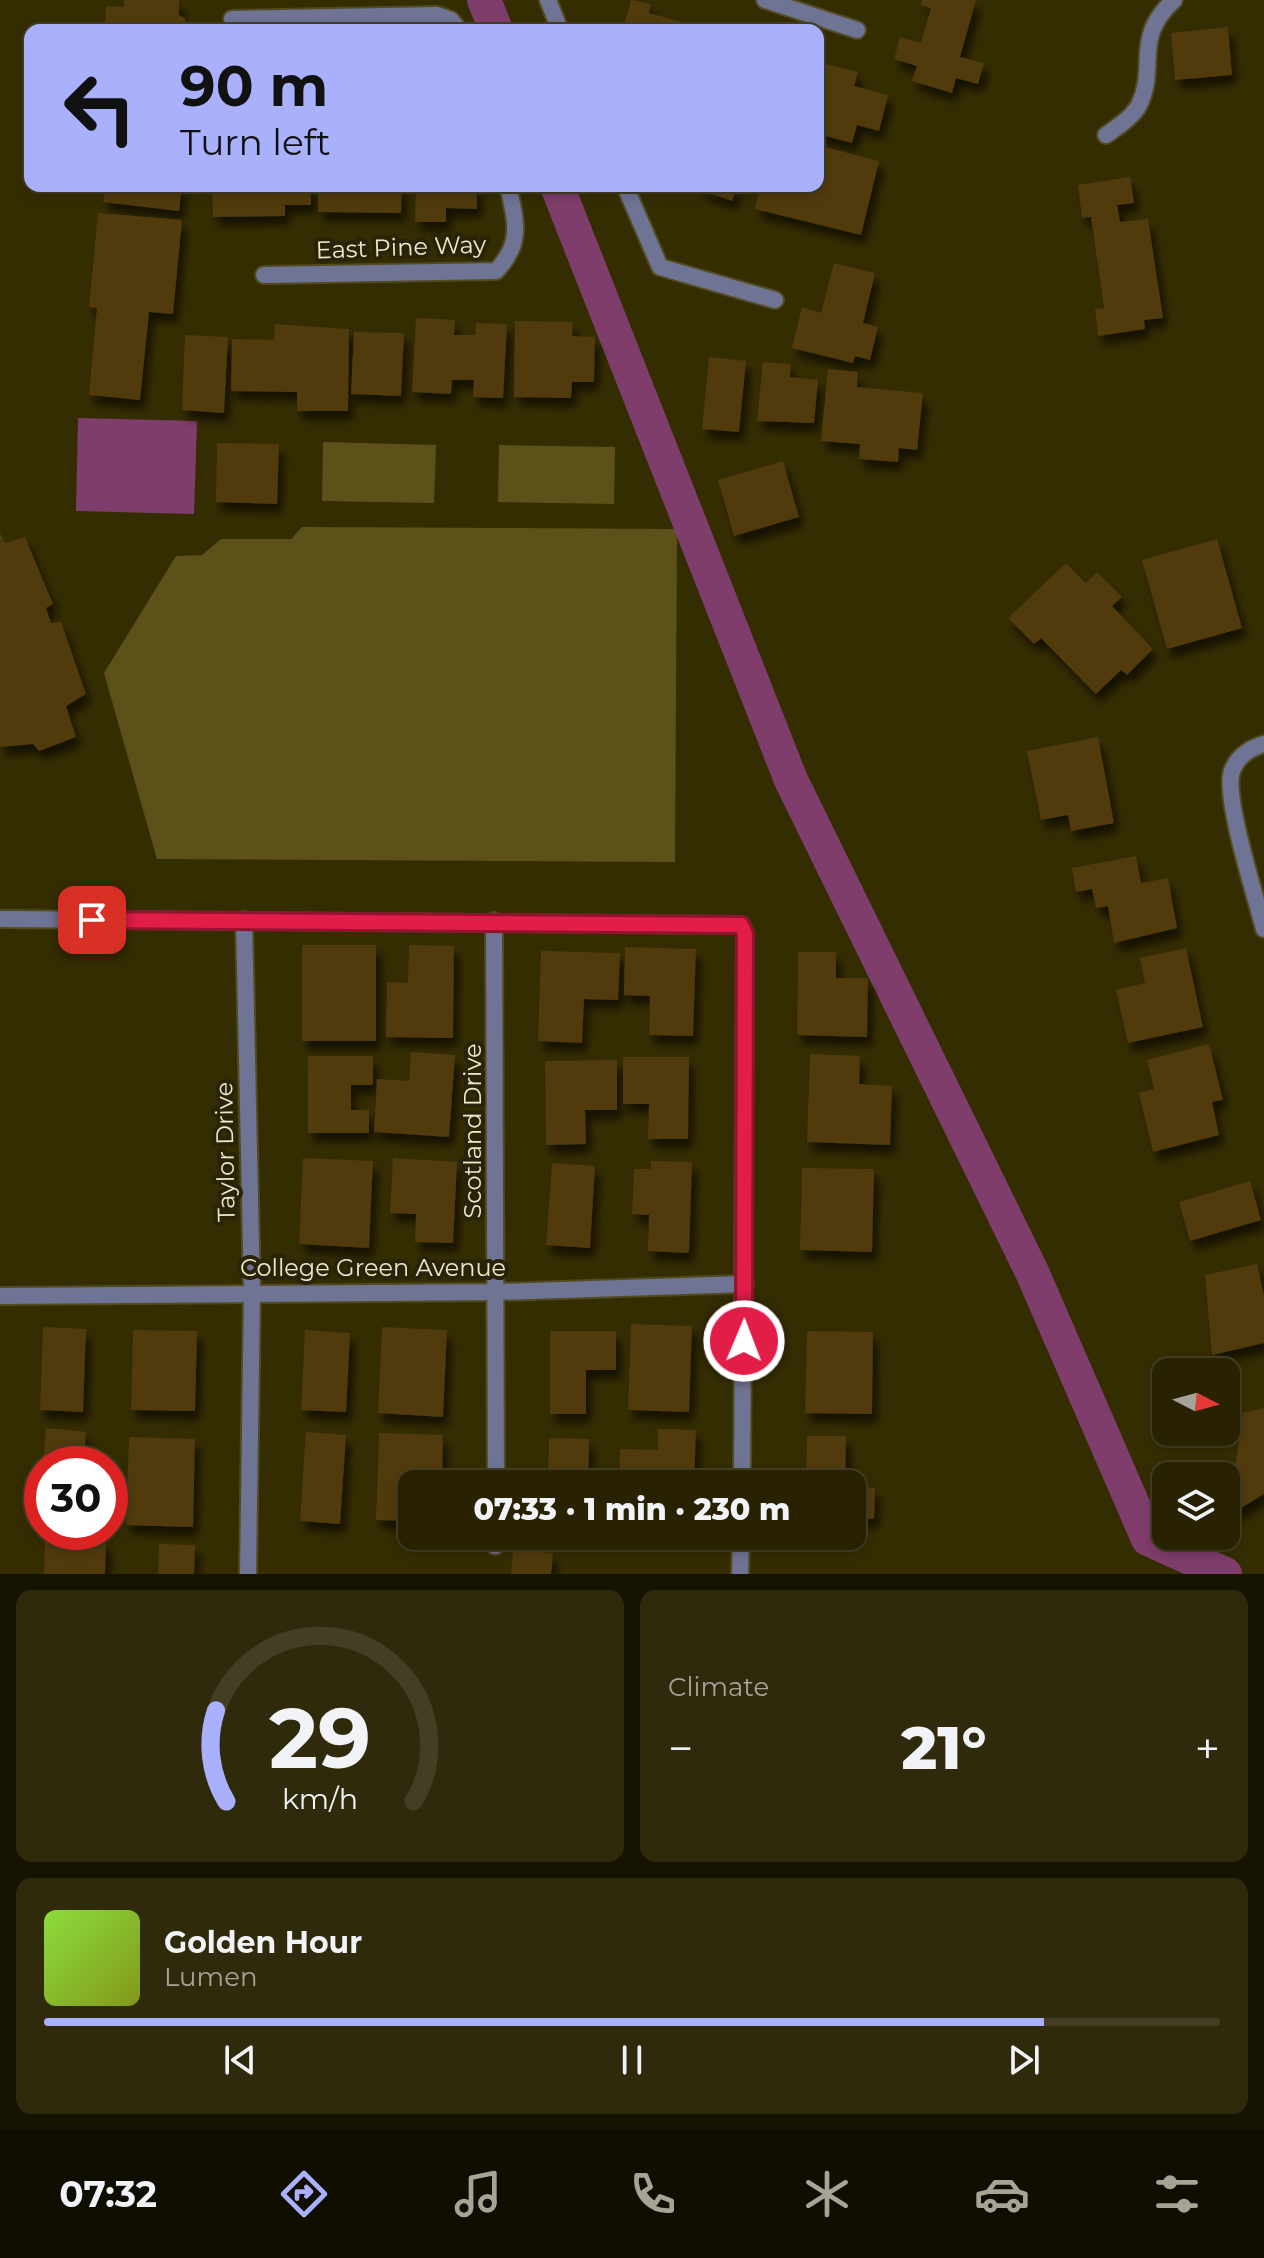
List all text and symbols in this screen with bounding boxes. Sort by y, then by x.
text: 90 m [180,52,328,120]
icon: left [48,56,152,160]
text: Turn left [180,120,331,164]
street label: East Pine Way [315,230,487,264]
pin [58,886,126,954]
icon: arrive [70,898,114,942]
street label: Scotland Drive [458,1043,487,1219]
street label: Taylor Drive [209,1082,241,1222]
street label: College Green Avenue [240,1253,506,1282]
position arrow [702,1299,786,1383]
north arrow [1152,1358,1240,1446]
map controls [1152,1358,1240,1550]
speed limit sign: 30 [24,1446,128,1550]
button: layers [1152,1462,1240,1550]
text: 07:33 · 1 min · 230 m [474,1491,790,1528]
text: Climate [668,1671,769,1703]
text: 29 [269,1687,371,1789]
text: 21° [901,1711,987,1784]
text: − [668,1721,693,1775]
text: + [1195,1721,1220,1775]
text: km/h [282,1781,358,1816]
text: Golden Hour [164,1924,362,1961]
text: Lumen [164,1961,257,1993]
icon: previous [218,2038,262,2082]
icon: pause [610,2038,654,2082]
icon: next [1002,2038,1046,2082]
icon: directions [276,2166,332,2222]
icon: music [450,2166,506,2222]
icon: phone [625,2166,681,2222]
icon: climate [799,2166,855,2222]
icon: car [974,2166,1030,2222]
icon: filters [1149,2166,1205,2222]
text: 07:32 [59,2172,157,2216]

